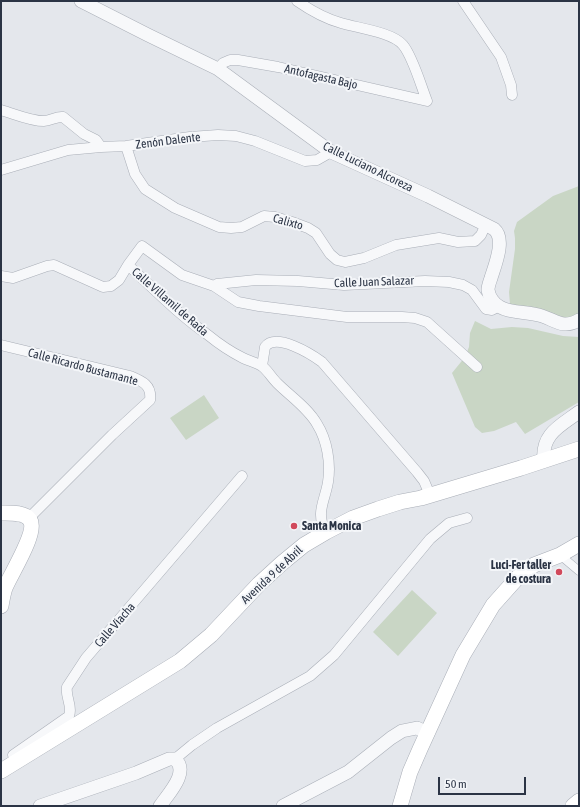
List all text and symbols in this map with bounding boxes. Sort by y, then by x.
street label: Antofagasta Bajo [283,62,359,92]
street label: Zenón Dalente [135,130,201,152]
street label: Calle Luciano Alcoreza [321,139,415,195]
street label: Calixto [271,211,305,233]
street label: Calle Villamil de Rada [129,265,211,339]
street label: Calle Juan Salazar [334,273,414,291]
street label: Calle Ricardo Bustamante [26,345,140,389]
place label: Santa Monica [302,519,361,533]
marker: Santa Monica [289,521,299,531]
street label: Avenida 9 de Abril [238,543,306,607]
place label: Luci-Fer taller de costura [491,558,551,586]
marker: Luci-Fer taller de costura [554,567,564,577]
street label: Calle Viacha [92,600,138,650]
scale bar [440,769,528,795]
text: 50 m [445,777,467,791]

